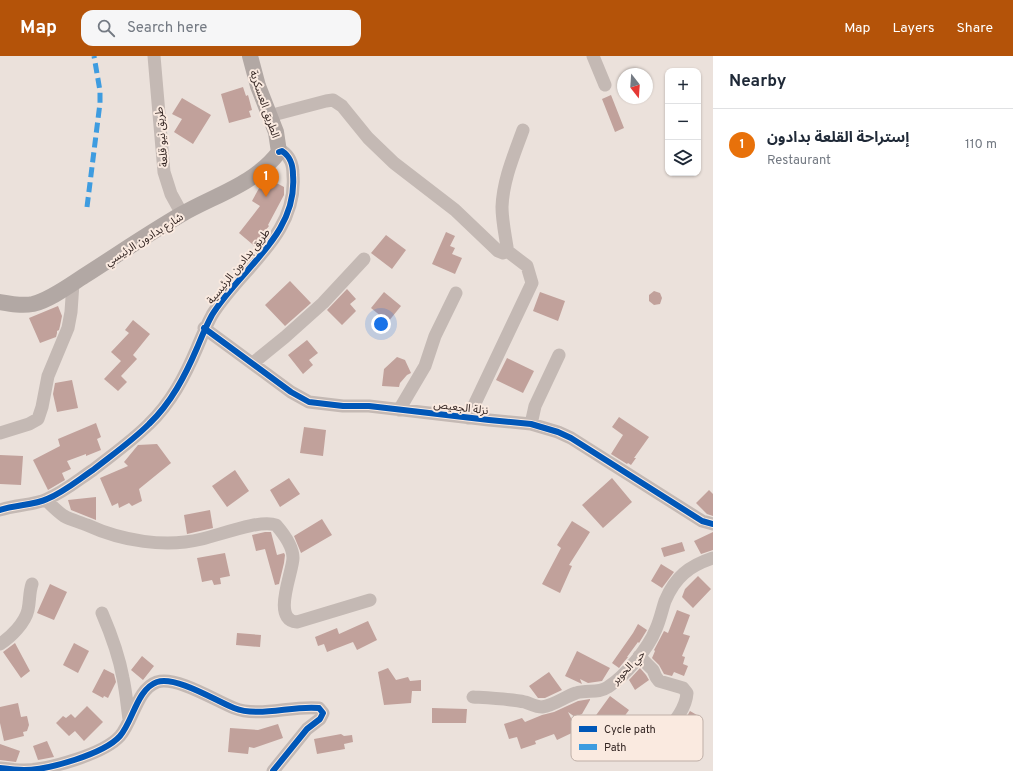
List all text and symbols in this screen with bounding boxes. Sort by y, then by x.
search box [81,10,361,46]
text: Map [20,16,57,40]
icon: search [95,17,117,39]
text: Search here [127,19,207,38]
text: Map [844,20,870,37]
text: Layers [892,20,934,37]
text: Share [956,20,993,37]
north arrow [617,68,653,104]
map controls [665,68,701,176]
button: + [665,68,701,104]
street label: الطريق العسكرية [246,69,282,140]
text: Nearby [729,71,786,93]
button: − [665,104,701,140]
street label: طريق نيو قلعة [152,106,172,168]
text: إستراحة القلعة بدادون [767,129,909,148]
text: 1 [739,137,745,153]
text: 110 m [965,137,997,153]
button: layers [665,140,701,176]
text: Restaurant [767,153,831,169]
pin: 1 [253,164,279,197]
street label: شارع بدادون الرئيسي [103,210,187,271]
street label: طريق بدادون الرئيسية [204,226,274,307]
your location [371,314,391,334]
street label: نزلة الجعيص [433,398,489,418]
street label: حي الحوير [608,647,650,690]
legend [571,715,703,761]
text: Cycle path [604,723,656,737]
text: Path [604,741,626,755]

